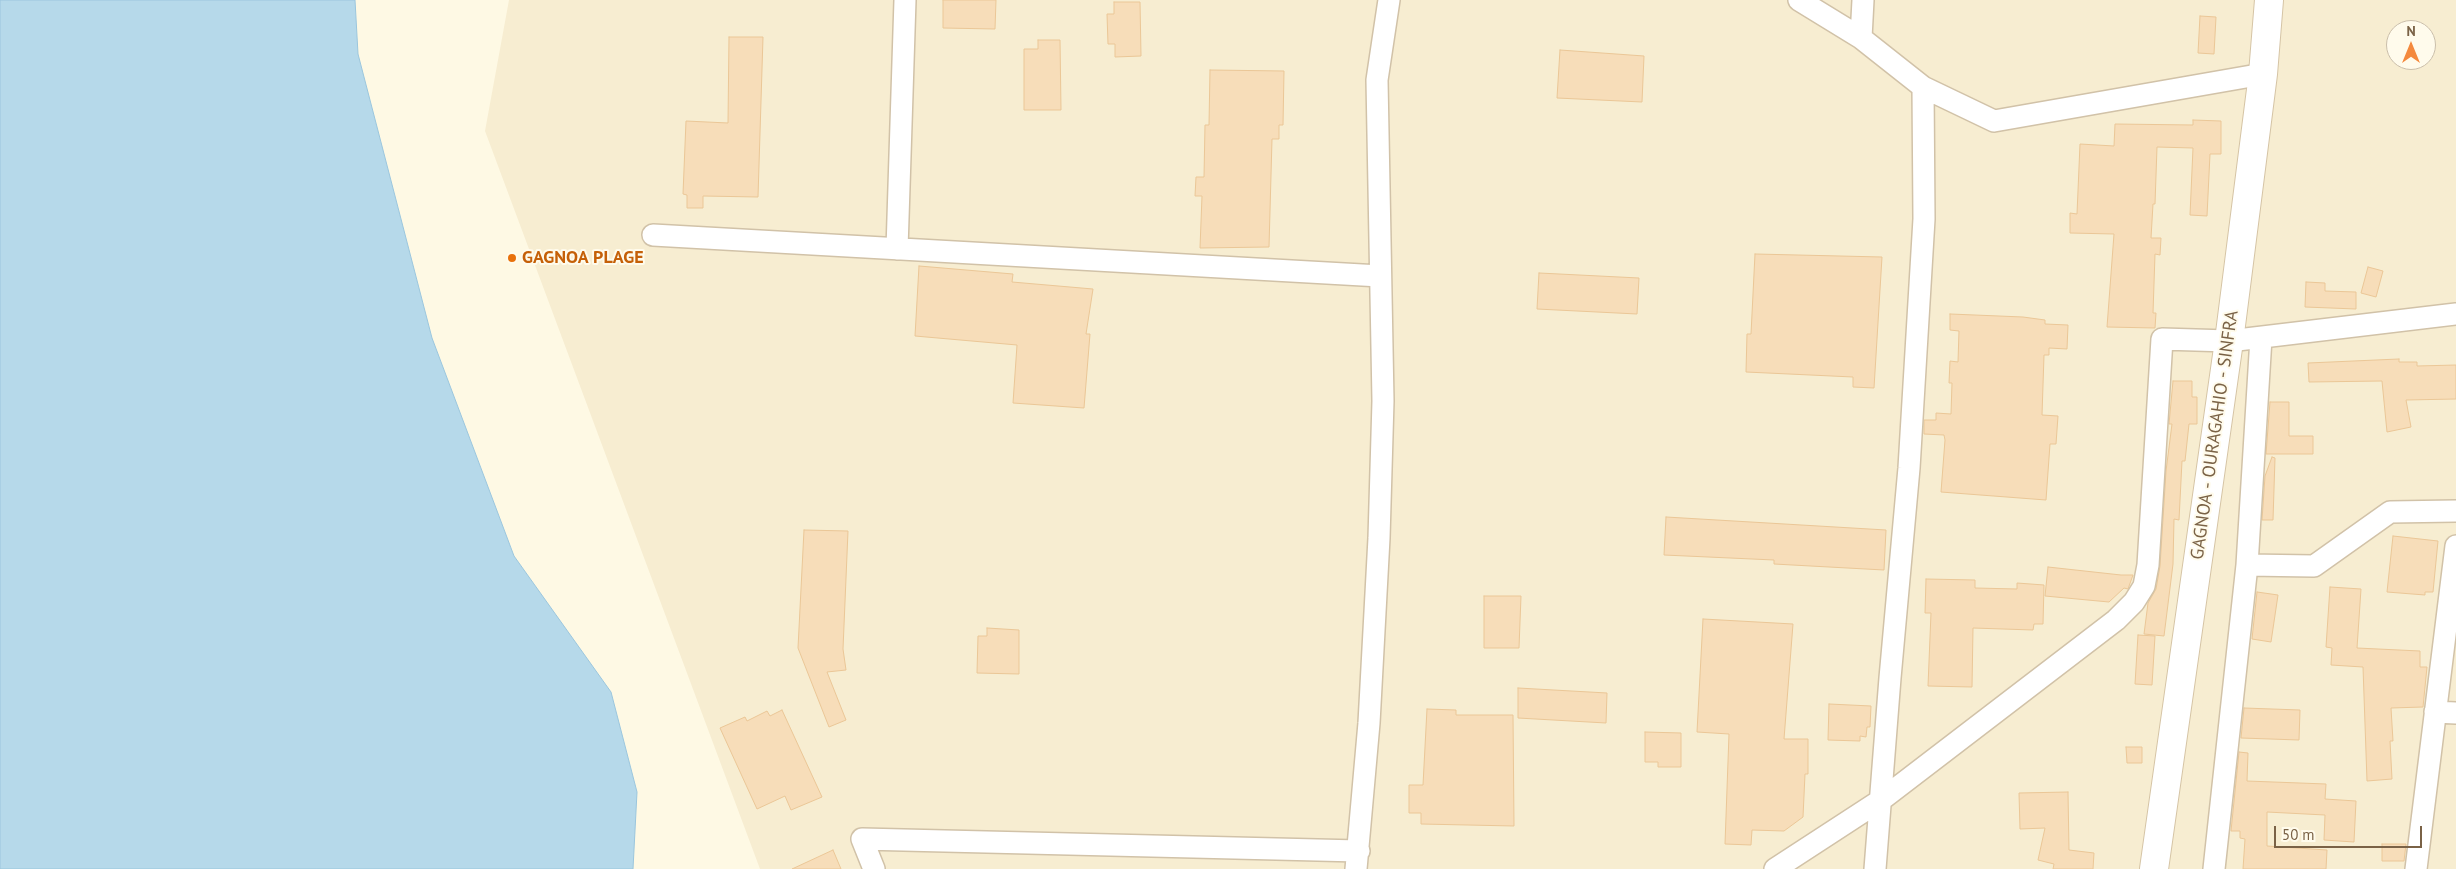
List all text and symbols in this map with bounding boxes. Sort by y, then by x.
north arrow [2386,20,2436,70]
text: N [2406,22,2416,40]
place label: GAGNOA PLAGE [522,247,644,269]
marker: GAGNOA PLAGE [506,252,518,264]
street label: GAGNOA - OURAGAHIO - SINFRA [2187,309,2243,561]
scale bar [2276,816,2424,848]
text: 50 m [2282,825,2315,844]

